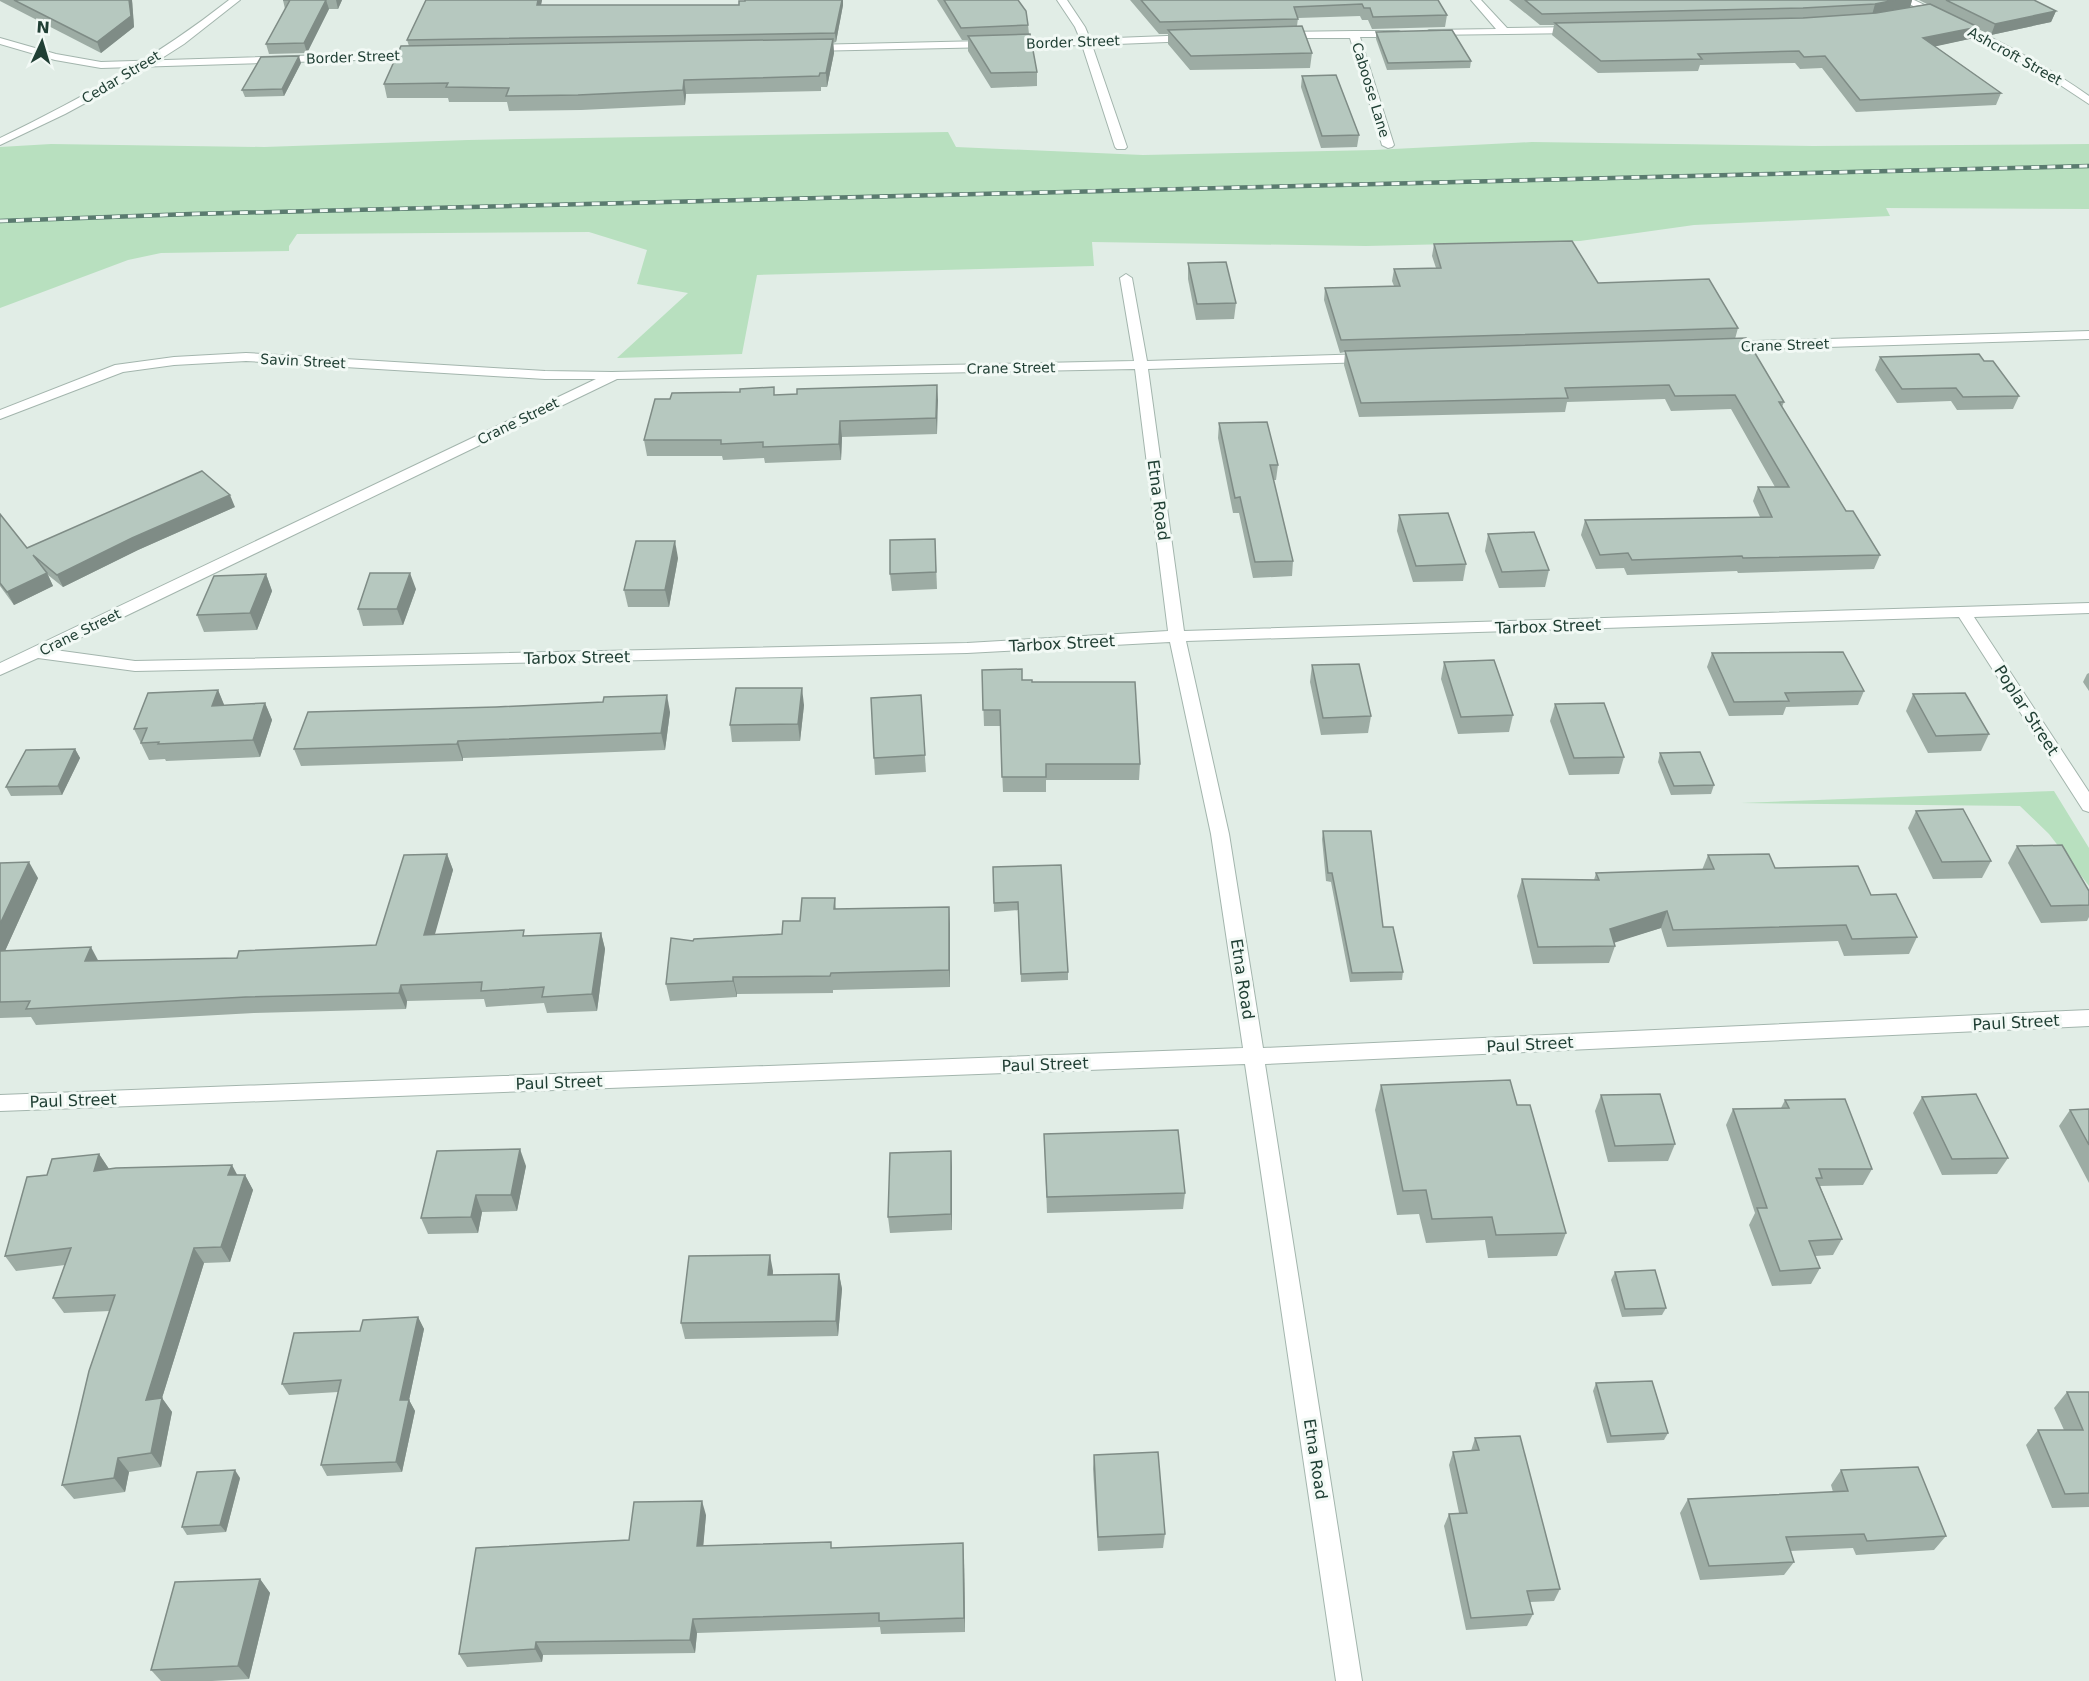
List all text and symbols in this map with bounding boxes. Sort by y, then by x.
north arrow [12,12,72,72]
text: N [36,18,50,37]
street label: Ashcroft Street [1965,24,2065,89]
street label: Border Street [1026,32,1121,52]
street label: Caboose Lane [1349,41,1393,139]
street label: Cedar Street [79,47,164,107]
street label: Border Street [306,47,401,67]
street label: Crane Street [1740,335,1830,355]
street label: Savin Street [260,351,347,371]
street label: Crane Street [967,359,1056,377]
street label: Crane Street [475,394,562,448]
street label: Etna Road [1143,458,1174,542]
street label: Crane Street [37,605,124,659]
street label: Tarbox Street [1494,615,1601,638]
street label: Tarbox Street [1008,631,1116,656]
street label: Tarbox Street [523,647,630,668]
street label: Poplar Street [1990,662,2063,759]
street label: Etna Road [1227,937,1258,1021]
street label: Paul Street [1972,1011,2060,1034]
street label: Paul Street [1486,1033,1574,1056]
street label: Paul Street [1001,1053,1089,1076]
street label: Paul Street [515,1071,603,1094]
street label: Paul Street [29,1089,117,1112]
street label: Etna Road [1300,1417,1331,1501]

